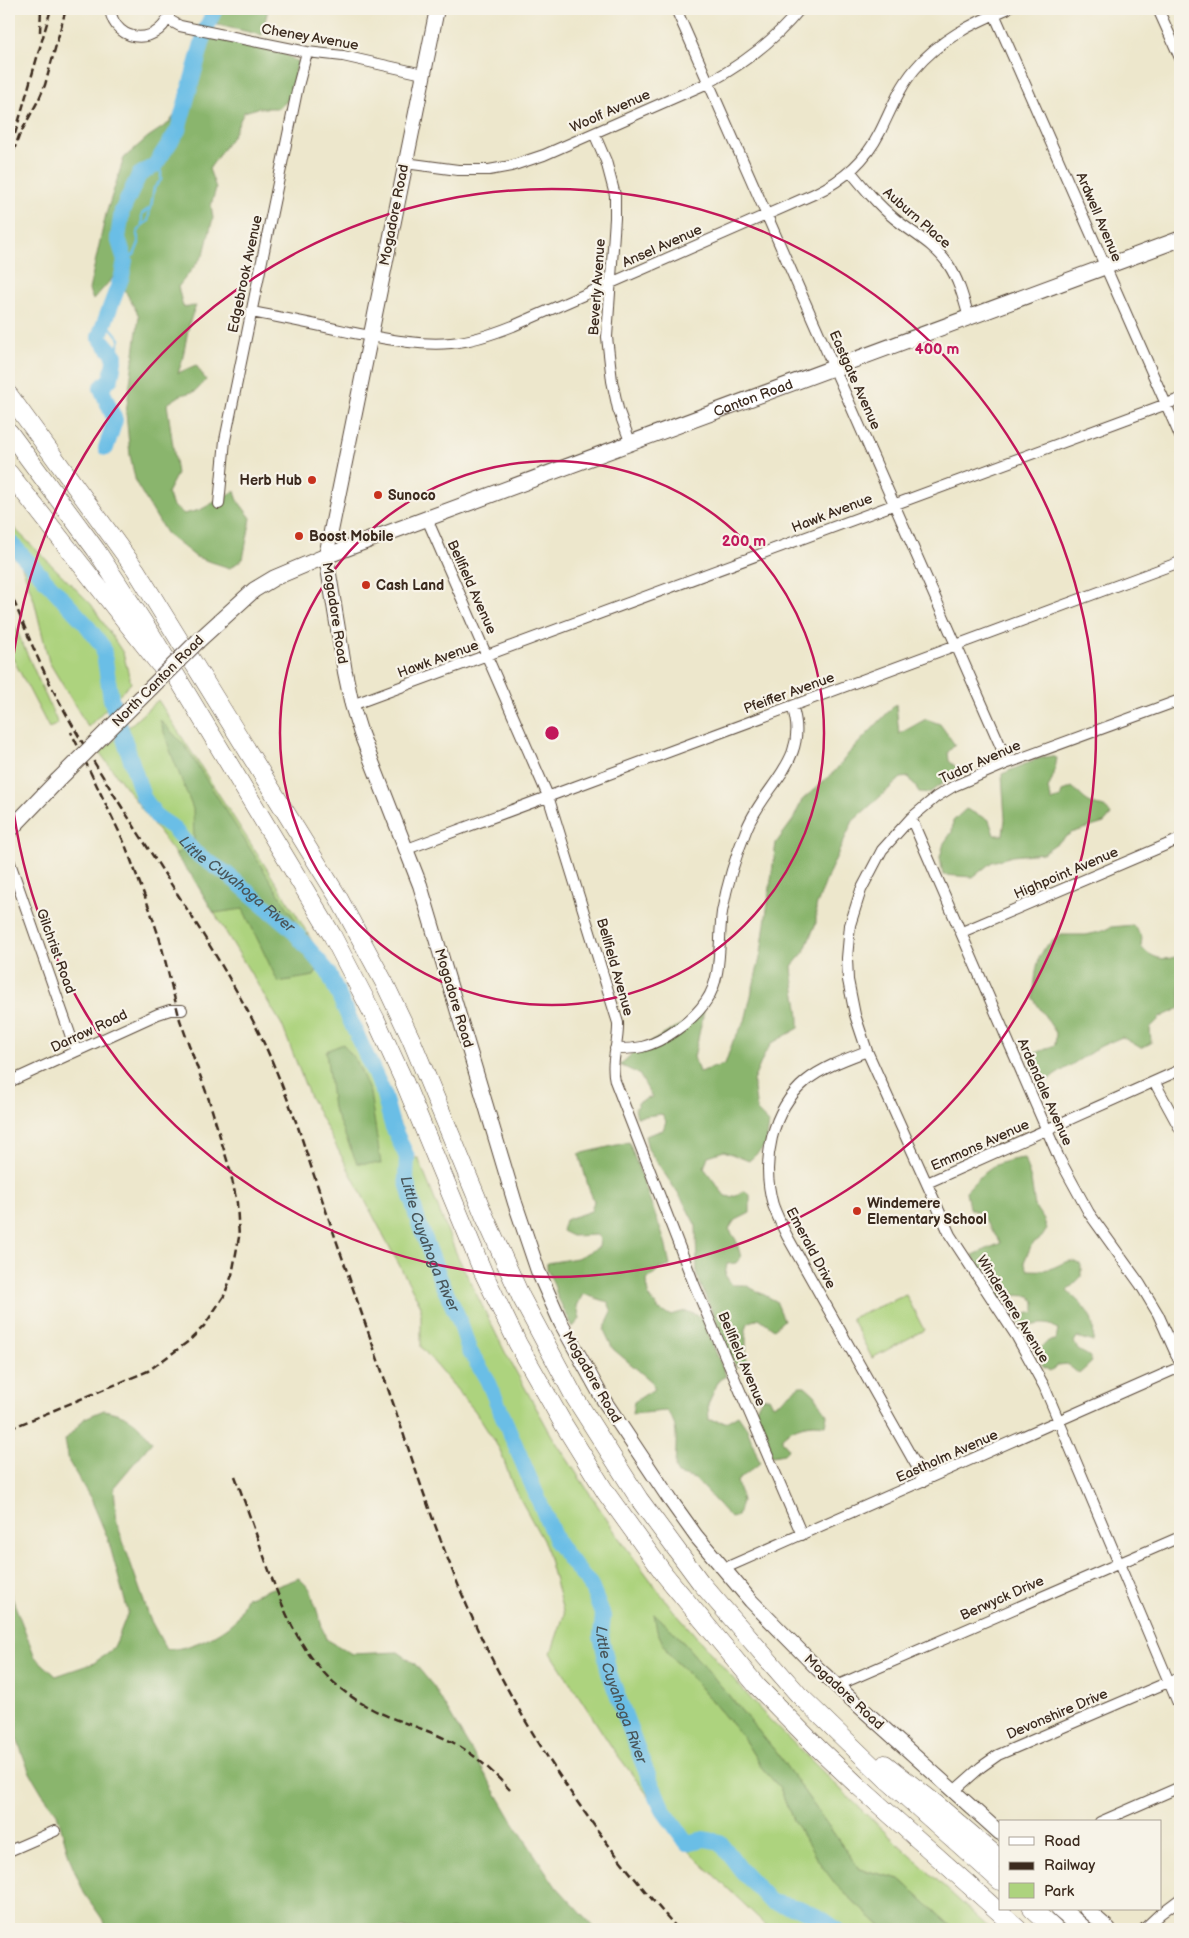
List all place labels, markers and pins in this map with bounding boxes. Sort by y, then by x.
place label: Herb Hub [240,472,302,489]
marker: Herb Hub [306,474,318,486]
place label: Sunoco [388,487,436,504]
marker: Sunoco [372,489,384,501]
place label: Boost Mobile [309,528,393,545]
marker: Boost Mobile [293,530,305,542]
place label: Cash Land [376,577,444,594]
marker: Cash Land [360,579,372,591]
centre of rings [543,724,561,742]
place label: Windemere Elementary School [867,1195,987,1228]
marker: Windemere Elementary School [851,1205,863,1217]

